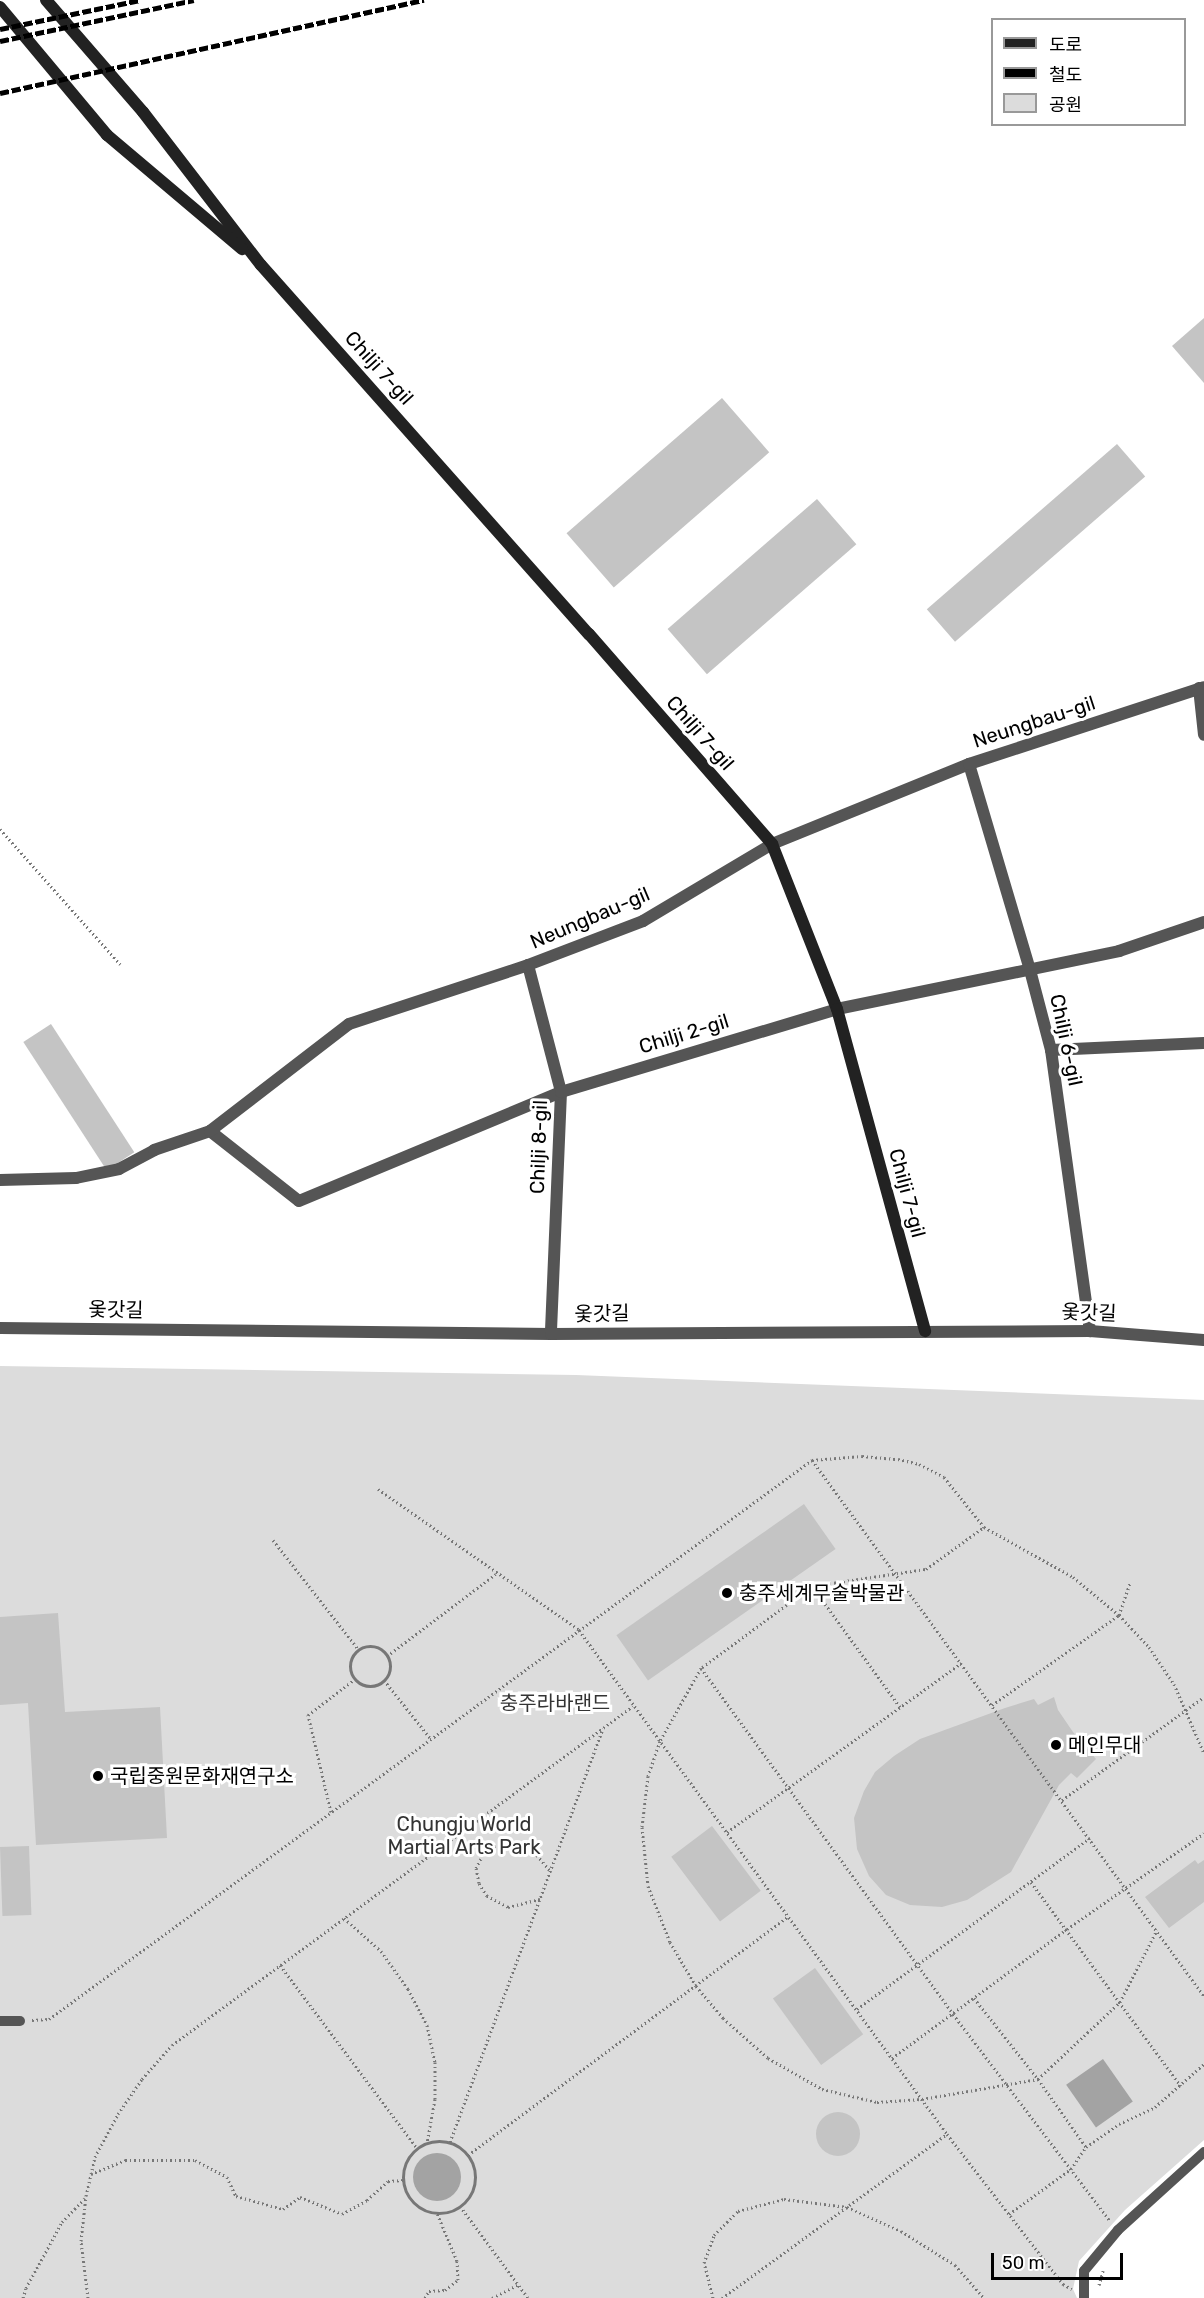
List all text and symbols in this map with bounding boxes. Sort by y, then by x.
legend [991,18,1186,126]
text: 도로 [1049,34,1082,56]
text: 철도 [1049,64,1082,86]
text: 공원 [1049,94,1082,116]
street label: Chilji 7-gil [340,326,418,410]
street label: Chilji 7-gil [661,691,739,775]
street label: Neungbau-gil [970,691,1098,753]
street label: Neungbau-gil [527,882,653,954]
street label: Chilji 6-gil [1045,992,1087,1088]
street label: Chilji 2-gil [636,1009,732,1059]
street label: Chilji 8-gil [525,1100,553,1194]
street label: Chilji 7-gil [884,1146,930,1240]
street label: 옻갓길 [88,1298,144,1322]
street label: 옻갓길 [1061,1300,1117,1326]
street label: 옻갓길 [574,1302,630,1326]
place label: 충주세계무술박물관 [739,1581,905,1605]
marker: 충주세계무술박물관 [720,1586,734,1600]
park label: 충주라바랜드 [500,1691,610,1715]
place label: 메인무대 [1068,1733,1142,1757]
marker: 메인무대 [1049,1738,1063,1752]
place label: 국립중원문화재연구소 [110,1764,294,1788]
marker: 국립중원문화재연구소 [91,1769,105,1783]
park label: Chungju World Martial Arts Park [387,1812,541,1859]
scale bar [994,2241,1126,2279]
text: 50 m [1002,2252,1045,2274]

